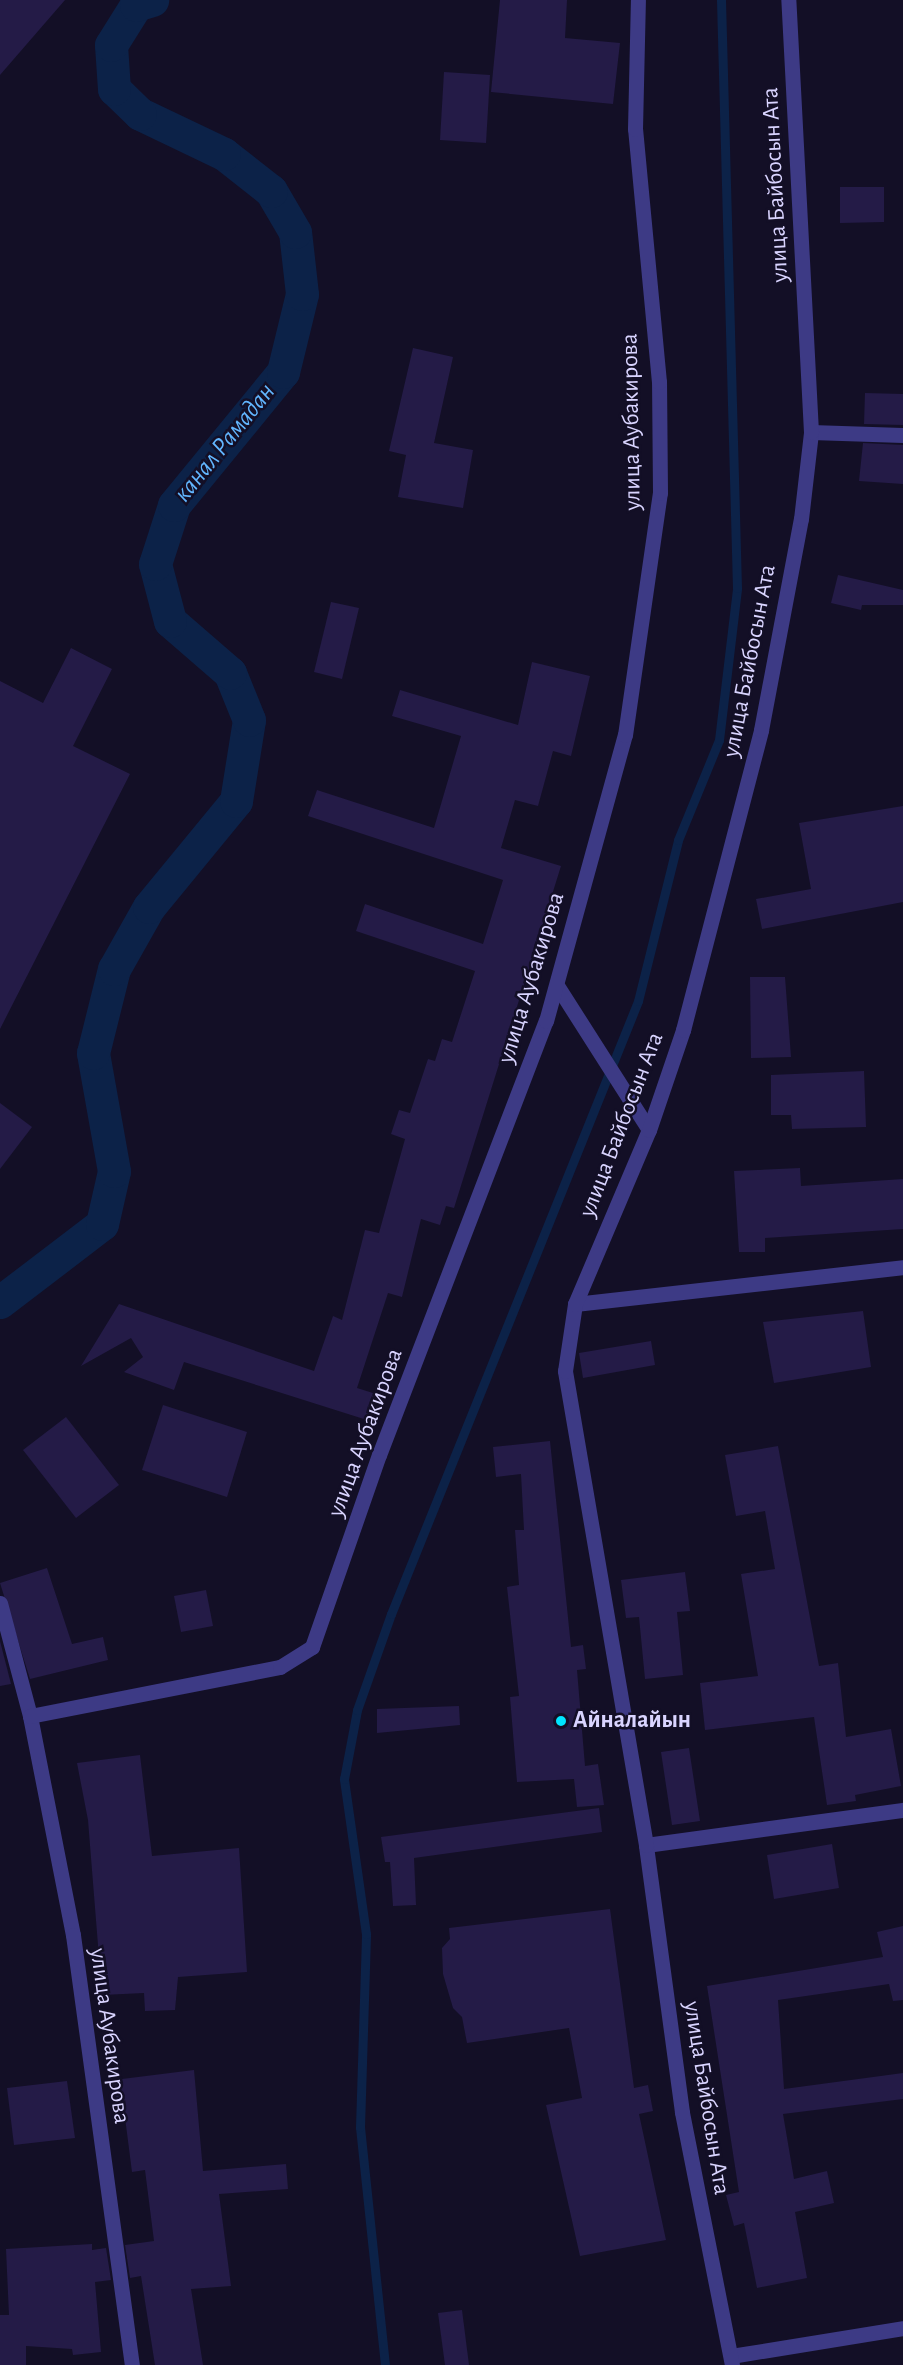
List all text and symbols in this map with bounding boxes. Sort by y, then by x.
street label: улица Байбосын Ата [757,87,795,283]
street label: улица Аубакирова [616,333,648,511]
water label: канал Рамадан [168,377,282,509]
street label: улица Байбосын Ата [717,562,783,760]
street label: улица Аубакирова [492,889,572,1067]
street label: улица Байбосын Ата [574,1029,670,1221]
street label: улица Аубакирова [322,1345,410,1521]
place label: Айналайын [573,1707,691,1735]
marker: Айналайын [554,1714,568,1728]
street label: улица Аубакирова [82,1946,136,2126]
street label: улица Байбосын Ата [676,1999,736,2197]

